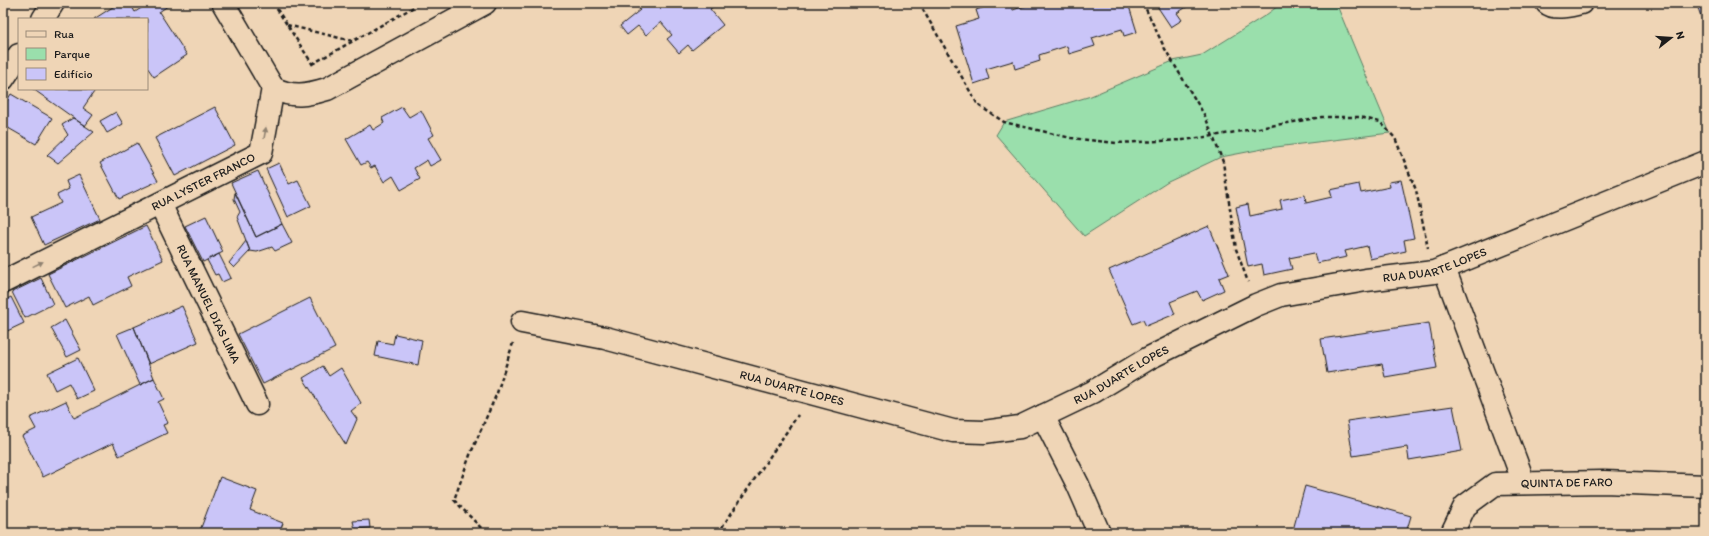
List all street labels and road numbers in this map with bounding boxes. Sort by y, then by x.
street label: RUA LYSTER FRANCO [149,150,258,214]
street label: RUA MANUEL DIAS LIMA [174,242,243,366]
street label: RUA DUARTE LOPES [1382,244,1489,285]
street label: RUA DUARTE LOPES [1071,342,1171,407]
street label: RUA DUARTE LOPES [738,367,846,409]
street label: QUINTA DE FARO [1521,475,1614,491]

